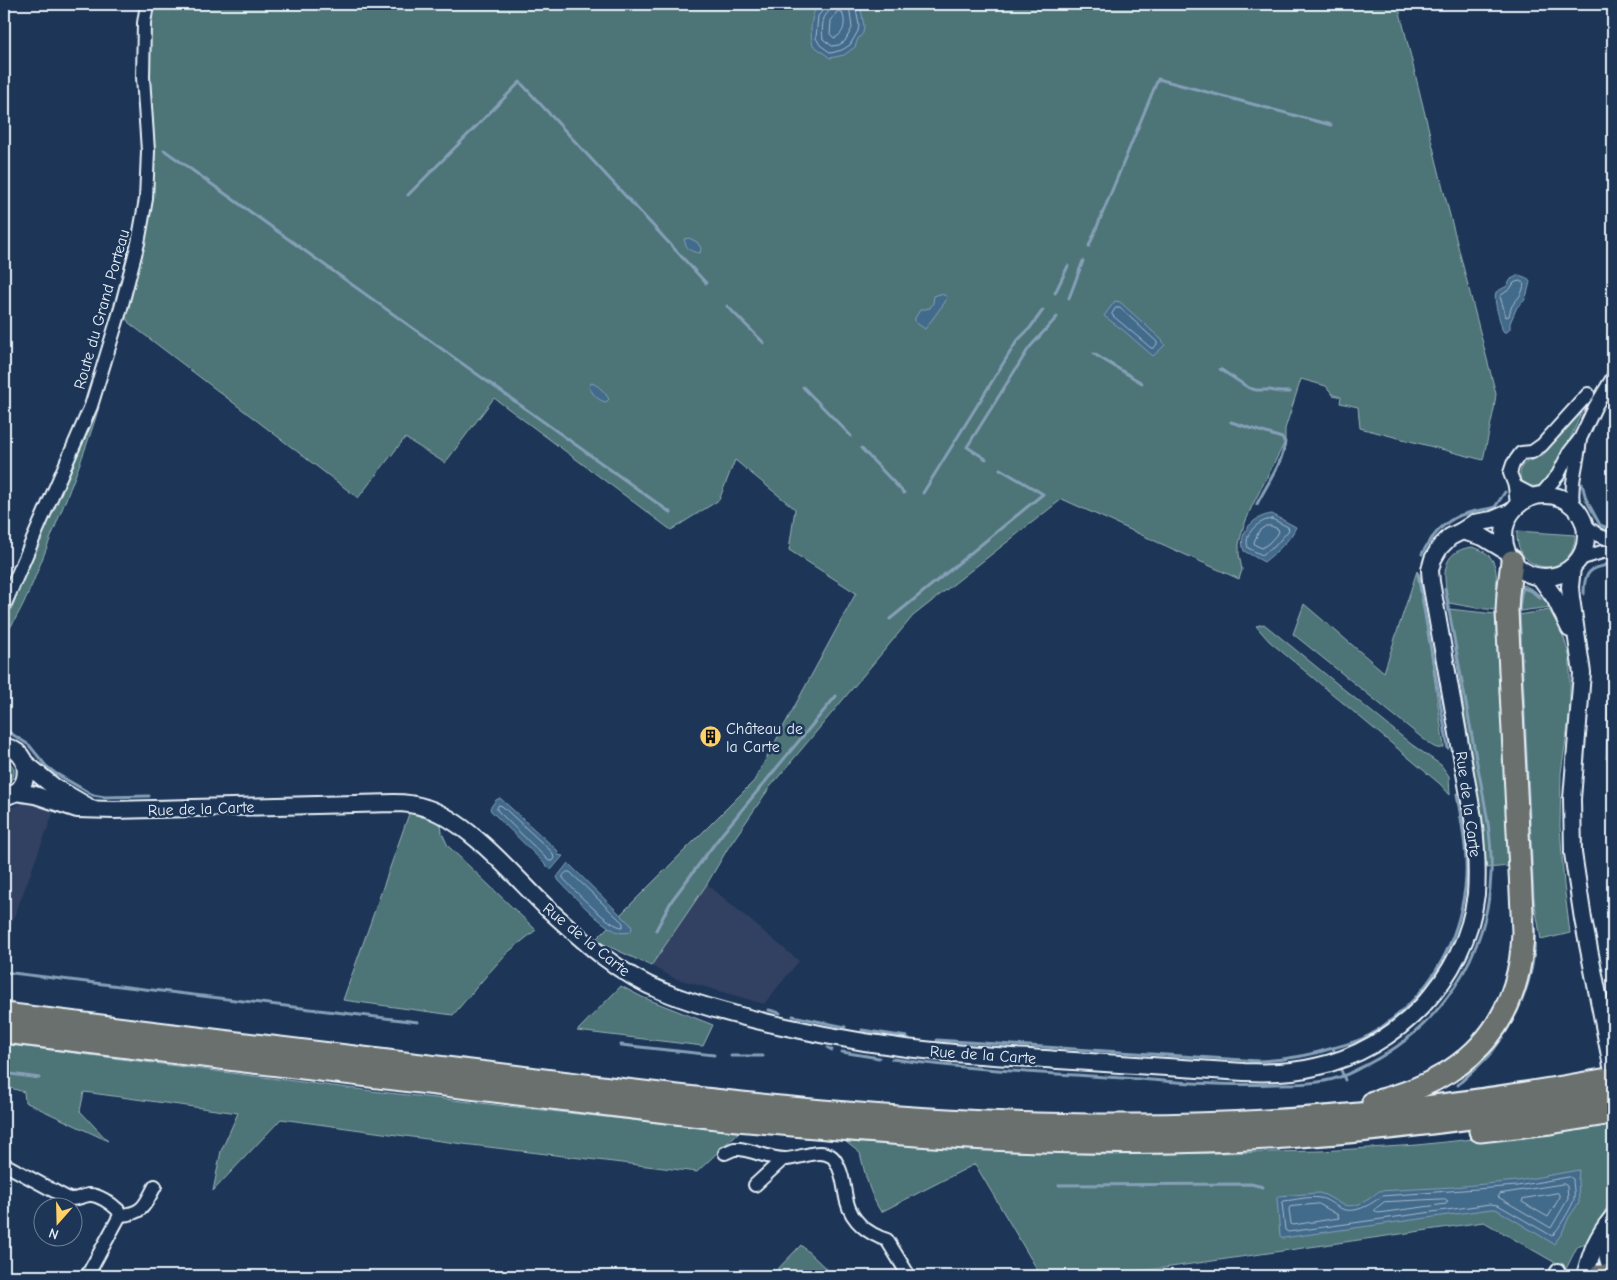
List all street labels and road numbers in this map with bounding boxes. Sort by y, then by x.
street label: Route du Grand Porteau [70,227,133,391]
street label: Rue de la Carte [1452,750,1484,858]
street label: Rue de la Carte [147,798,255,820]
street label: Rue de la Carte [539,899,633,980]
street label: Rue de la Carte [929,1042,1037,1068]

